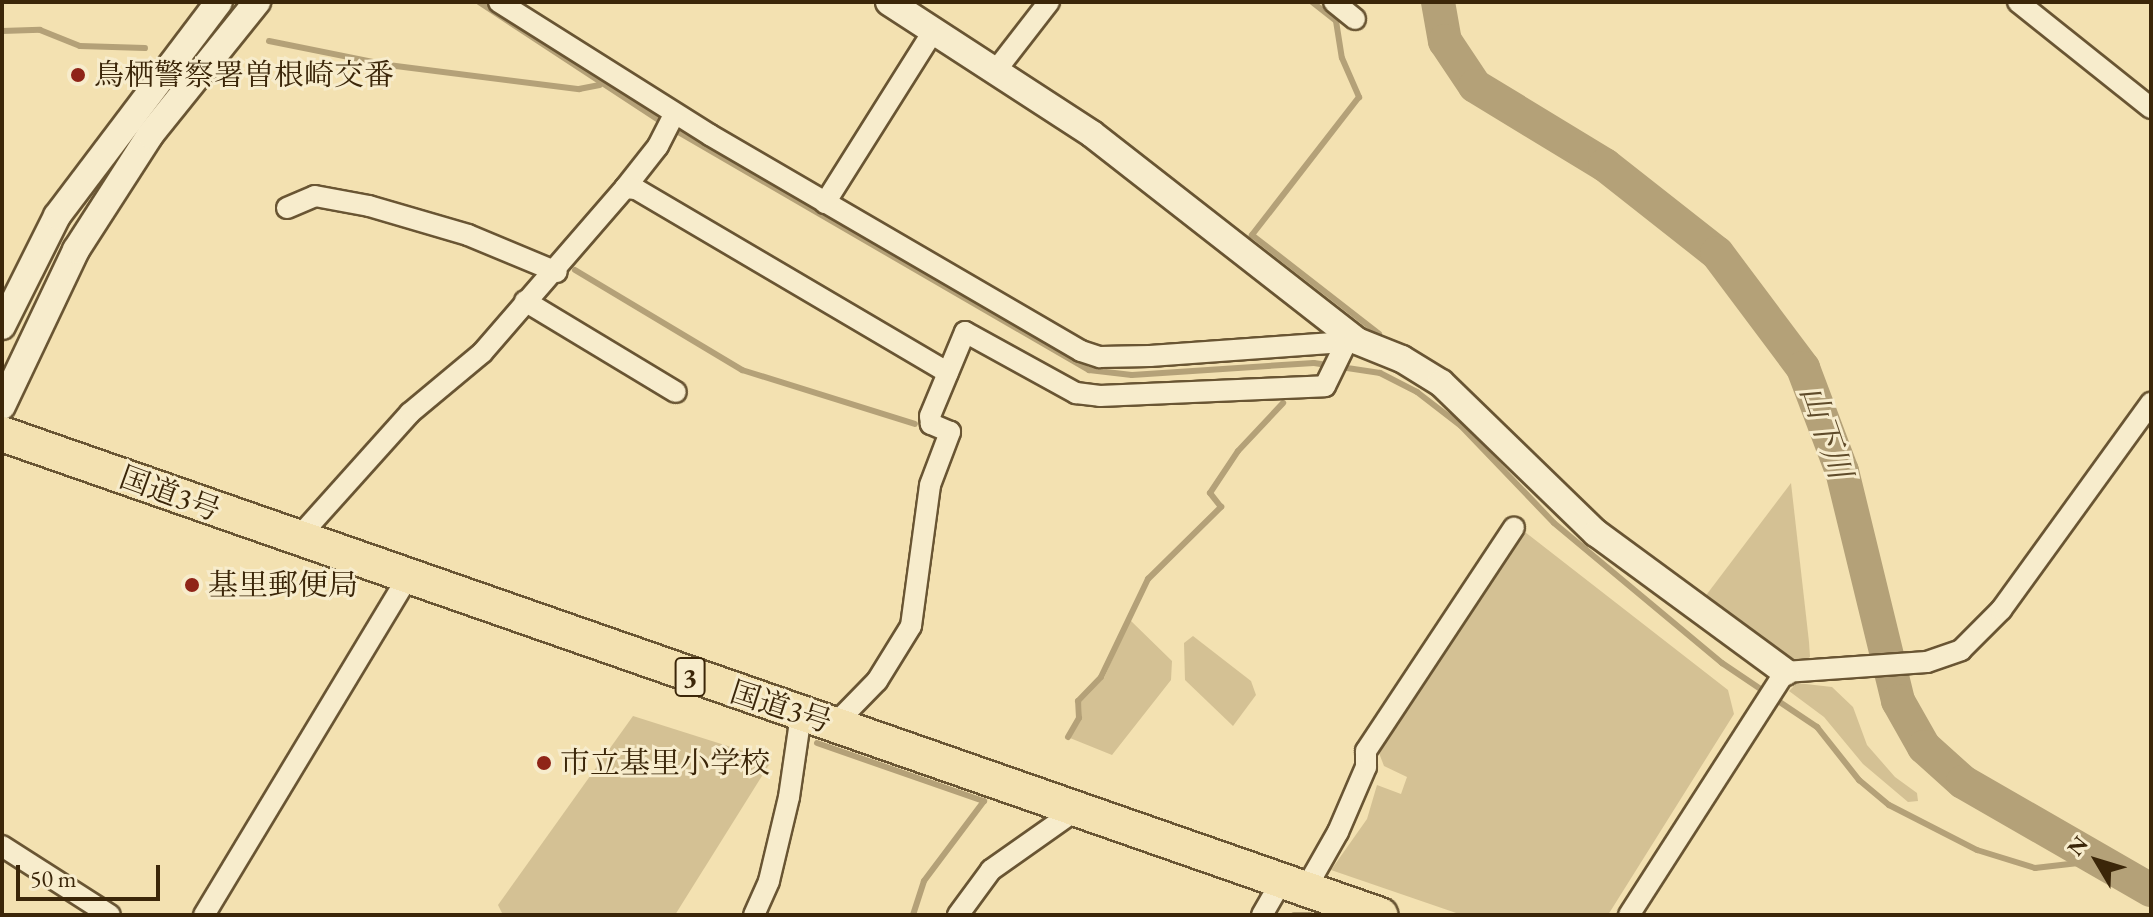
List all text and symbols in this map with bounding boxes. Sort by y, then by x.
place label: 鳥栖警察署曽根崎交番 [94,57,394,93]
marker: 鳥栖警察署曽根崎交番 [69,66,87,84]
water label: 山下川 [1792,380,1860,484]
street label: 国道3号 [115,459,225,529]
place label: 基里郵便局 [208,567,358,603]
marker: 基里郵便局 [183,576,201,594]
road number: 3 [674,653,706,701]
street label: 国道3号 [726,674,836,740]
place label: 市立基里小学校 [560,745,770,781]
marker: 市立基里小学校 [535,754,553,772]
north arrow [2057,821,2137,901]
text: N [2061,830,2095,862]
scale bar [20,849,164,899]
text: 50 m [30,863,77,894]

